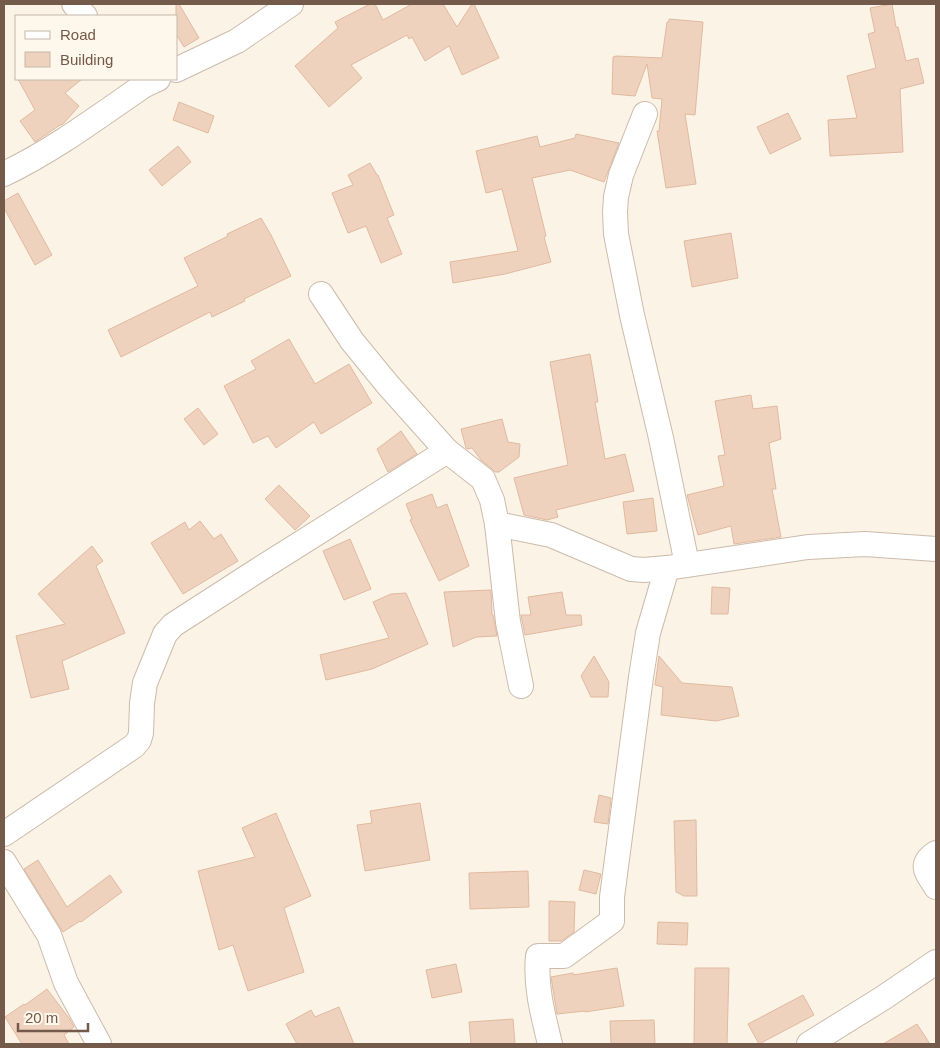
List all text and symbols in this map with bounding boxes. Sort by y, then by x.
legend [15,15,178,80]
text: Road [60,26,96,43]
text: Building [60,51,113,68]
scale bar [18,1000,88,1032]
text: 20 m [25,1009,58,1026]

